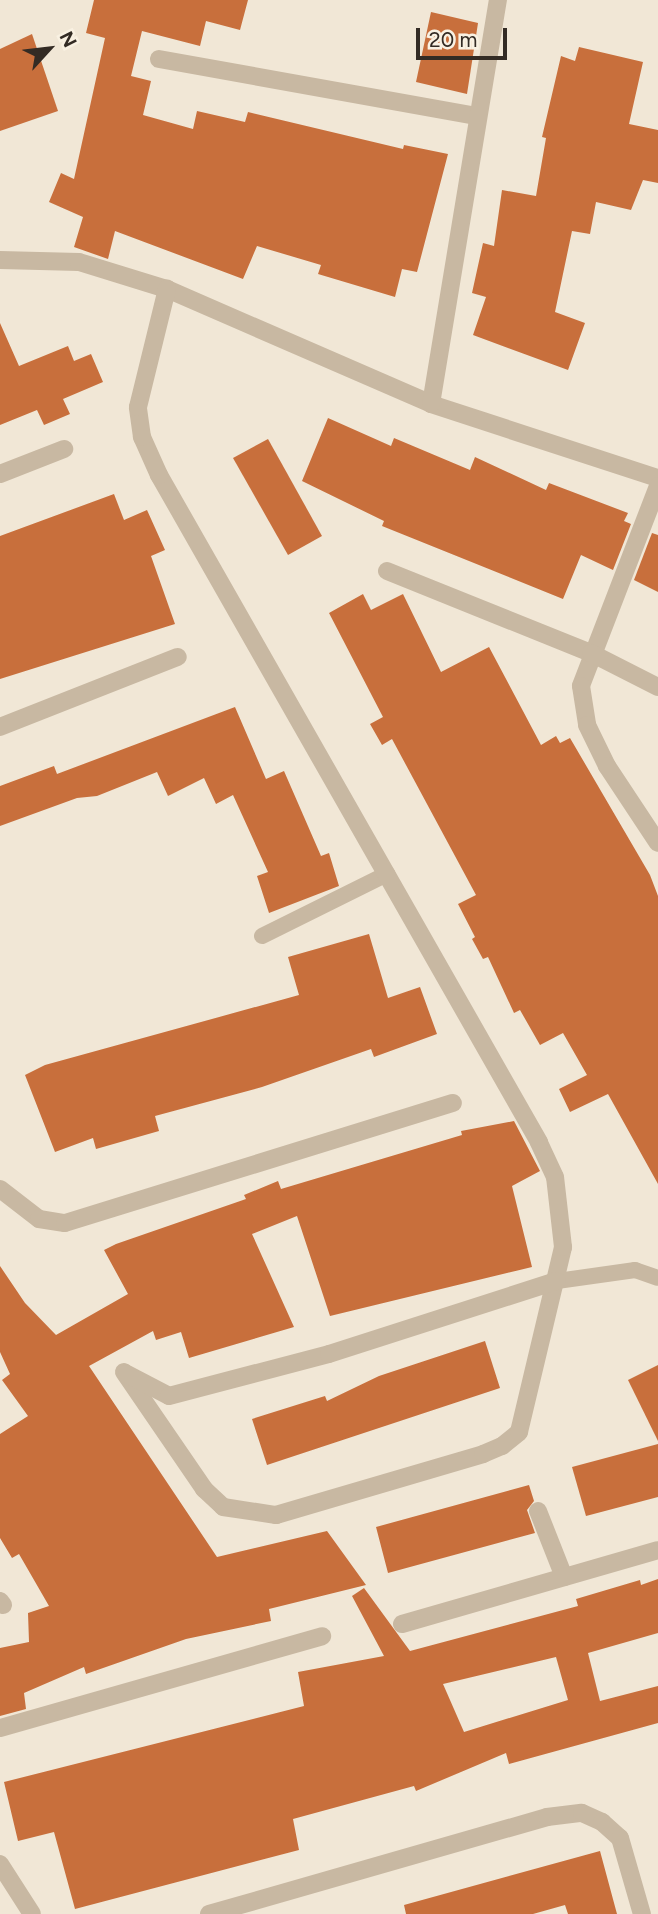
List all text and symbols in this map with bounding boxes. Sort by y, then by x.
north arrow [14,14,84,84]
scale bar [420,14,511,58]
text: N [55,27,82,51]
text: 20 m [429,27,477,52]

